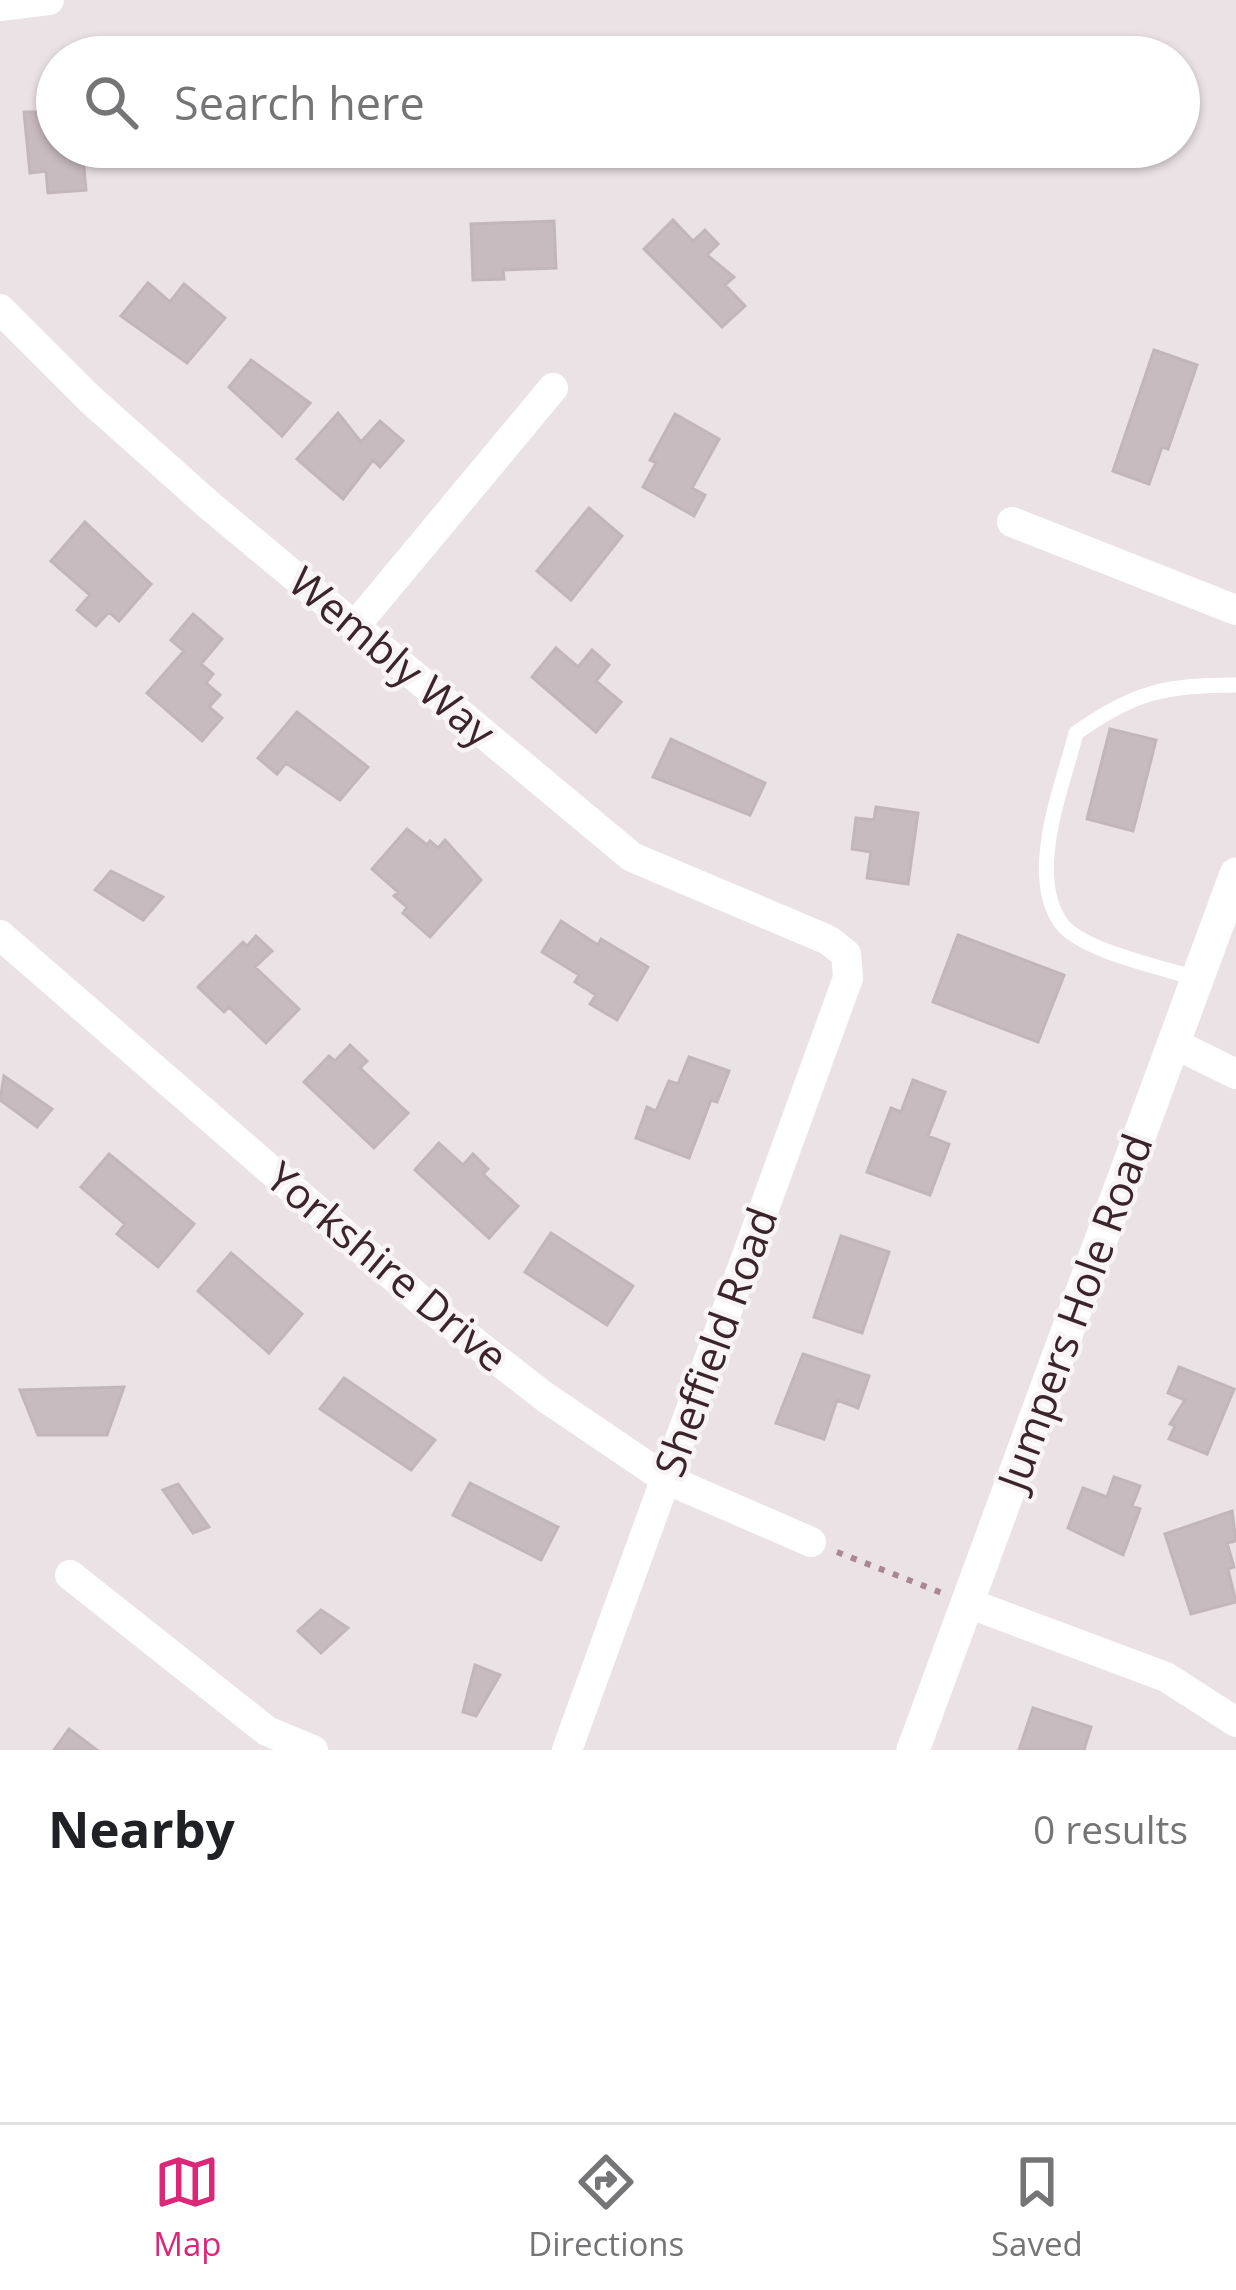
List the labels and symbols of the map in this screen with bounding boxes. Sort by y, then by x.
street label: Wembly Way [278,553,509,760]
street label: Jumpers Hole Road [981,1126,1164,1501]
street label: Yorkshire Drive [255,1148,521,1384]
street label: Sheffield Road [640,1199,790,1484]

